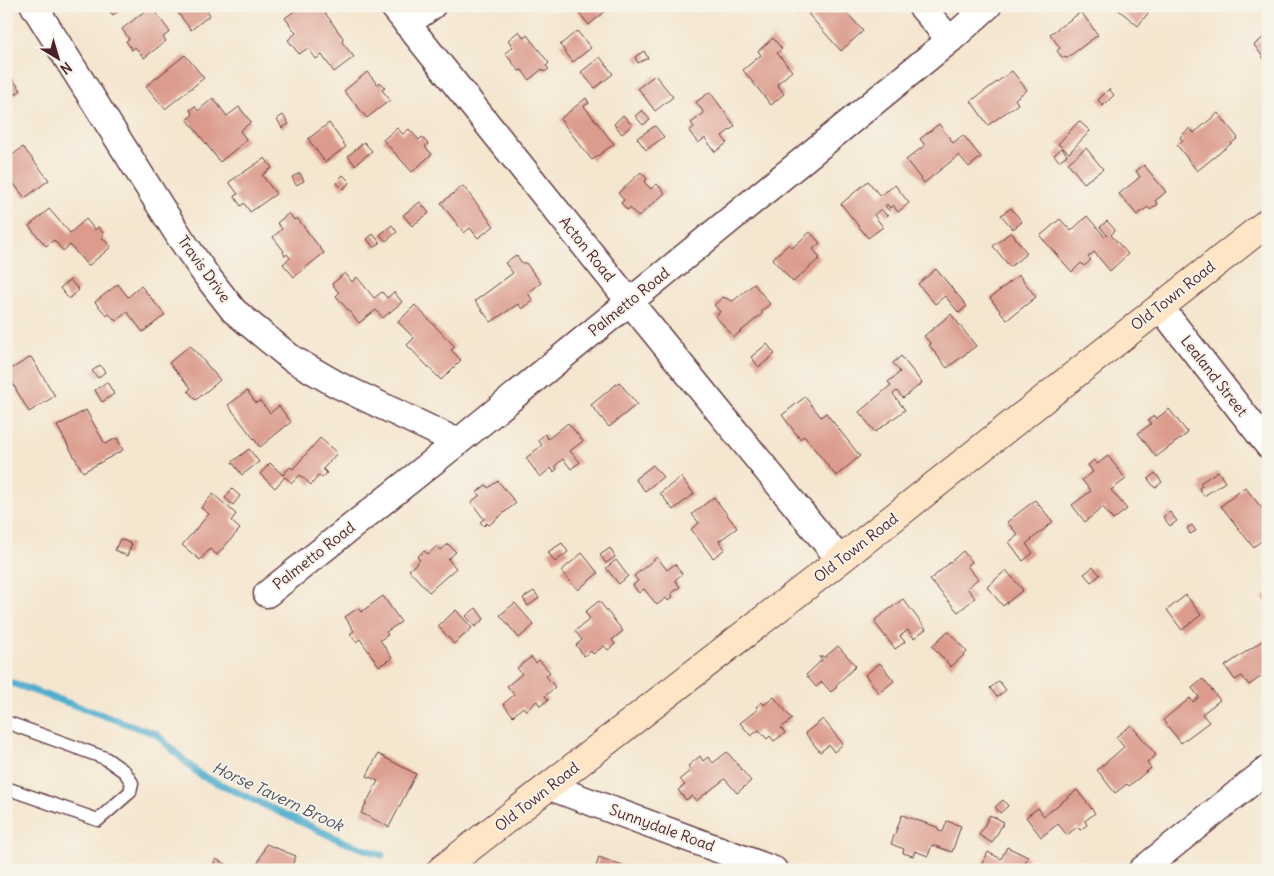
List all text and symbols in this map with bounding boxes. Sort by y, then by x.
north arrow [32,32,82,82]
text: N [57,58,75,78]
street label: Acton Road [555,212,619,285]
street label: Travis Drive [174,232,235,306]
street label: Old Town Road [1127,257,1219,334]
street label: Palmetto Road [584,263,673,340]
street label: Lealand Street [1177,331,1252,420]
street label: Old Town Road [810,509,902,586]
street label: Palmetto Road [269,518,359,594]
water label: Horse Tavern Brook [209,757,348,836]
street label: Old Town Road [491,758,583,835]
street label: Sunnydale Road [607,800,717,855]

